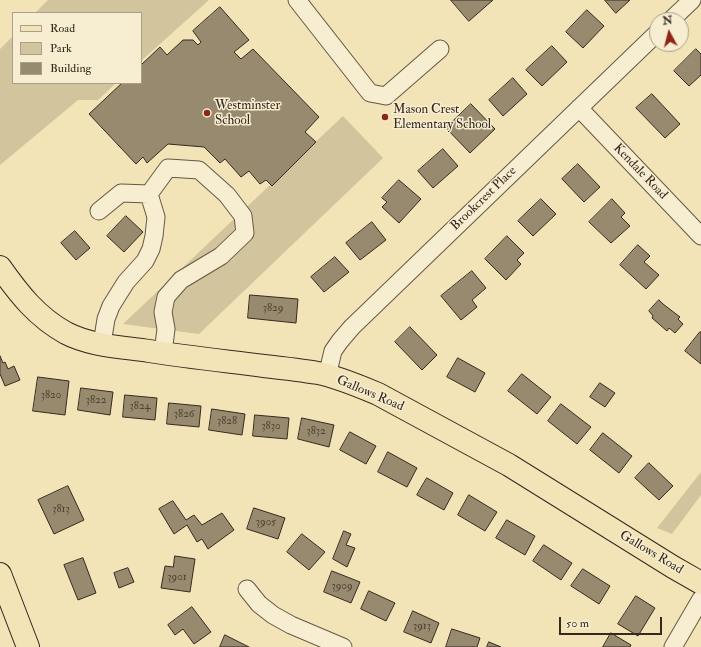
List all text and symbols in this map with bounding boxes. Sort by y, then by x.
legend [12,12,142,84]
north arrow [649,12,689,52]
text: N [662,14,673,28]
text: Road [50,21,75,36]
text: Park [50,41,72,56]
text: Building [50,61,91,76]
place label: Westminster School [215,98,280,129]
place label: Mason Crest Elementary School [393,102,491,133]
marker: Westminster School [202,108,212,118]
marker: Mason Crest Elementary School [380,112,390,122]
street label: Kendale Road [610,141,670,203]
street label: Brookcrest Place [448,164,520,234]
house number: 3829 [263,302,283,316]
street label: Gallows Road [334,373,406,415]
house number: 3820 [41,389,61,403]
house number: 3822 [86,394,106,408]
house number: 3824 [130,400,150,414]
house number: 3826 [174,408,194,422]
house number: 3828 [217,415,237,429]
house number: 3830 [261,420,281,434]
house number: 3832 [306,425,326,439]
house number: 3813 [52,503,70,517]
house number: 3905 [256,516,276,530]
street label: Gallows Road [616,528,686,578]
house number: 3901 [167,571,187,585]
house number: 3909 [331,580,353,594]
scale bar [561,609,664,635]
text: 50 m [566,616,589,631]
house number: 3913 [413,620,431,634]

